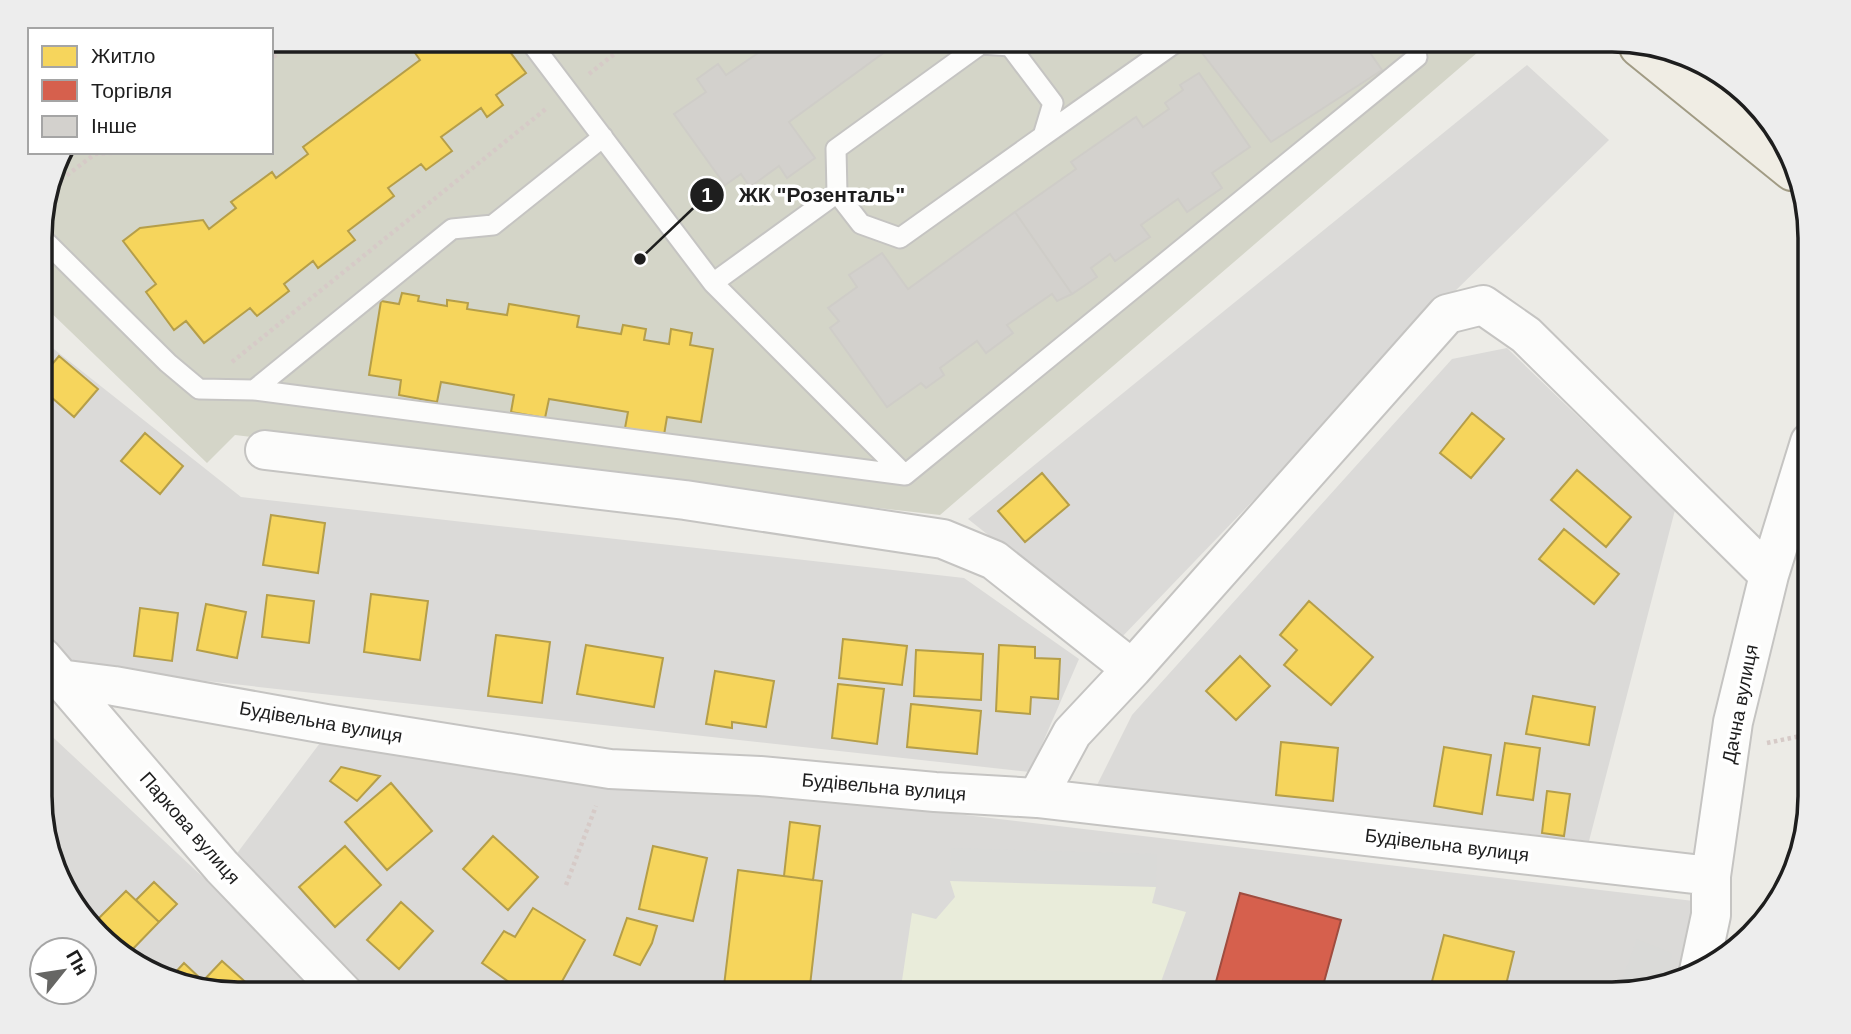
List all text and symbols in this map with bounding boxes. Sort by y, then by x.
legend [28,28,273,154]
text: Житло [91,44,155,67]
text: Торгівля [91,79,172,102]
text: Інше [91,114,137,137]
callout: ЖК "Розенталь" [689,174,919,216]
text: 1 [701,183,713,206]
text: ЖК "Розенталь" [738,183,905,206]
street label: Дачна вулиця [1718,643,1762,765]
street label: Будівельна вулиця [238,697,404,747]
street label: Паркова вулиця [136,768,244,888]
street label: Будівельна вулиця [801,769,967,805]
street label: Будівельна вулиця [1364,825,1530,865]
north arrow [28,936,98,1006]
text: Пн [62,947,93,979]

